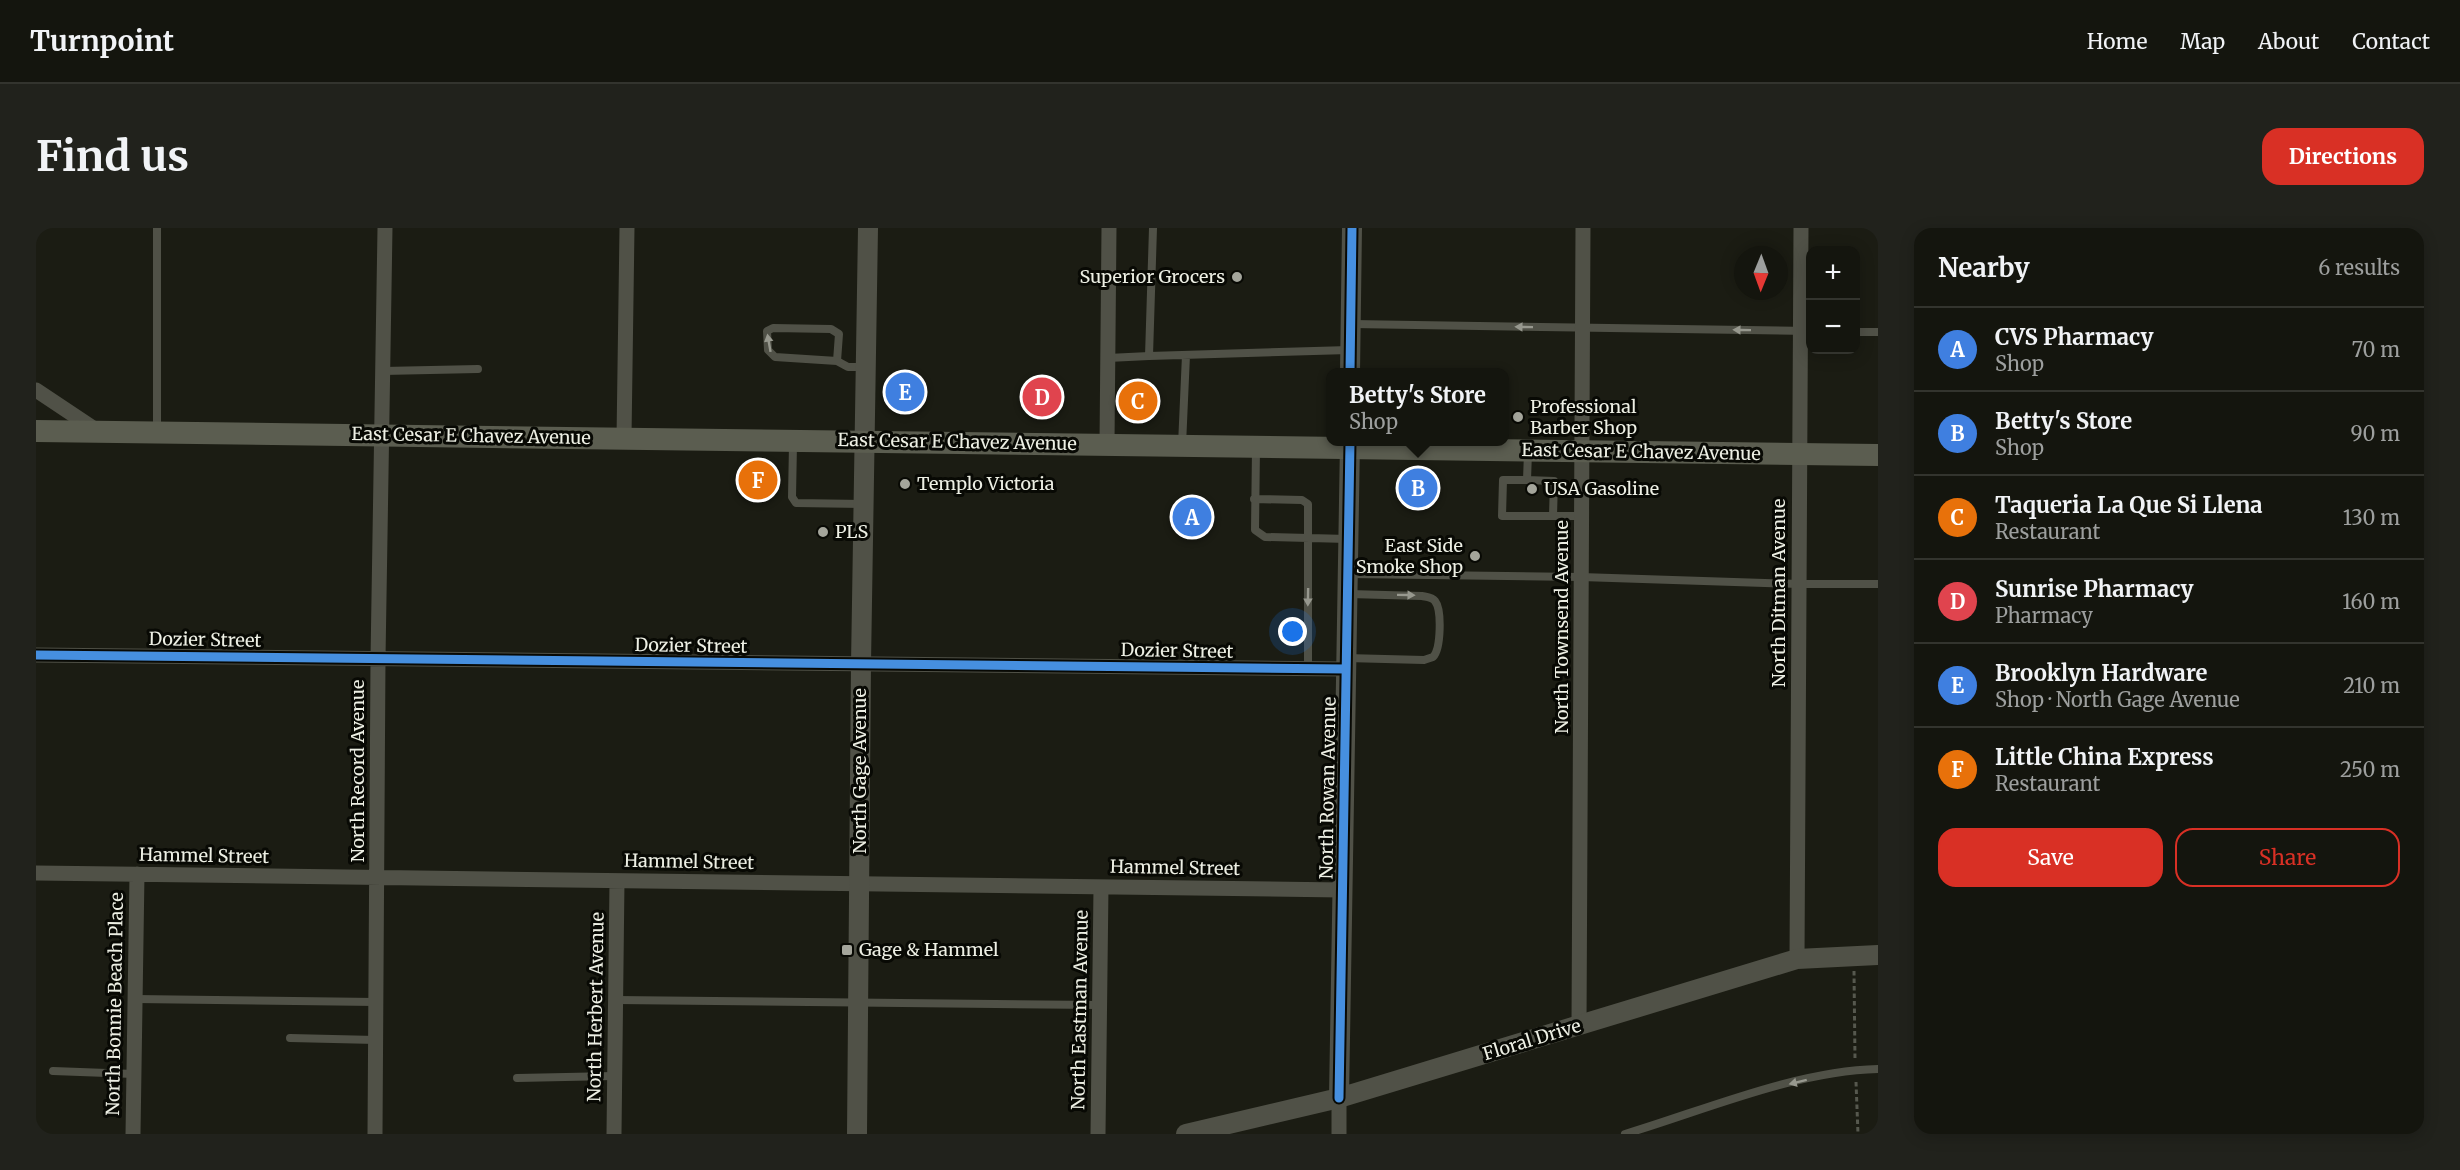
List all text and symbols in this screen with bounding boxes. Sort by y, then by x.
text: Turnpoint [30,23,174,59]
text: Home [2087,28,2147,55]
text: Map [2180,28,2225,55]
text: About [2258,28,2319,55]
text: Contact [2352,28,2430,55]
button: Directions [2262,128,2424,185]
text: Find us [36,130,189,182]
north arrow [1734,246,1788,300]
map controls [1806,246,1860,354]
button: + [1806,246,1860,300]
text: Nearby [1938,251,2030,284]
text: 6 results [2318,255,2400,280]
place label: Superior Grocers [1079,265,1225,288]
marker: Superior Grocers [1230,270,1244,284]
button: − [1806,300,1860,354]
one-way arrow [1515,323,1534,332]
text: CVS Pharmacy [1995,323,2154,351]
one-way arrow [1732,325,1751,335]
one-way arrow [764,333,773,352]
text: A [1950,337,1965,362]
text: 70 m [2352,337,2400,362]
text: Shop [1995,351,2044,376]
popup [1326,368,1509,446]
pin: E [886,370,924,414]
pin: D [1022,374,1062,420]
pin: C [1118,378,1158,423]
text: Betty's Store [1349,381,1486,409]
place label: Professional Barber Shop [1530,395,1637,439]
text: Betty's Store [1995,407,2132,435]
text: Shop [1349,409,1398,434]
marker: Professional Barber Shop [1511,410,1525,424]
text: B [1951,421,1964,446]
text: 90 m [2350,421,2400,446]
street label: East Cesar E Chavez Avenue [351,422,591,449]
street label: East Cesar E Chavez Avenue [837,428,1077,455]
text: Shop [1995,435,2044,460]
street label: East Cesar E Chavez Avenue [1521,438,1761,465]
pin: F [738,458,778,502]
pin: B [1398,466,1438,510]
place label: Templo Victoria [917,472,1055,495]
marker: Templo Victoria [898,477,912,491]
place label: USA Gasoline [1544,477,1659,500]
marker: USA Gasoline [1525,482,1539,496]
text: Taqueria La Que Si Llena [1995,491,2263,519]
pin: A [1172,494,1212,540]
street label: North Ditman Avenue [1767,499,1790,687]
text: C [1951,505,1964,530]
text: 130 m [2343,505,2400,530]
text: Restaurant [1995,519,2100,544]
place label: PLS [835,520,868,543]
street label: North Townsend Avenue [1550,520,1573,734]
marker: PLS [816,525,830,539]
place label: East Side Smoke Shop [1356,534,1463,578]
marker: East Side Smoke Shop [1468,549,1482,563]
text: Sunrise Pharmacy [1995,575,2194,603]
one-way arrow [1303,587,1313,606]
text: D [1950,589,1965,614]
text: 160 m [2342,589,2400,614]
one-way arrow [1396,591,1415,600]
text: Pharmacy [1995,603,2093,628]
your location [1278,617,1307,646]
street label: Dozier Street [148,627,262,652]
street label: Dozier Street [634,633,748,658]
street label: Dozier Street [1120,638,1234,663]
text: Brooklyn Hardware [1995,659,2207,687]
text: E [1951,673,1964,698]
text: 210 m [2343,673,2400,698]
street label: North Record Avenue [346,680,369,862]
text: Shop · North Gage Avenue [1995,687,2240,712]
street label: North Gage Avenue [848,688,871,854]
street label: North Rowan Avenue [1314,697,1341,879]
text: Little China Express [1995,743,2214,771]
text: F [1951,757,1964,782]
text: 250 m [2340,757,2400,782]
text: Restaurant [1995,771,2100,796]
button: Save [1938,828,2163,887]
button: Share [2175,828,2400,887]
street label: Hammel Street [139,843,269,868]
street label: Hammel Street [624,849,754,874]
street label: Hammel Street [1110,855,1240,880]
street label: North Bonnie Beach Place [101,892,128,1116]
street label: North Eastman Avenue [1066,910,1093,1110]
street label: North Herbert Avenue [582,912,609,1102]
place label: Gage & Hammel [859,938,999,961]
marker: Gage & Hammel [840,943,854,957]
street label: Floral Drive [1480,1014,1584,1065]
one-way arrow [1789,1077,1808,1087]

